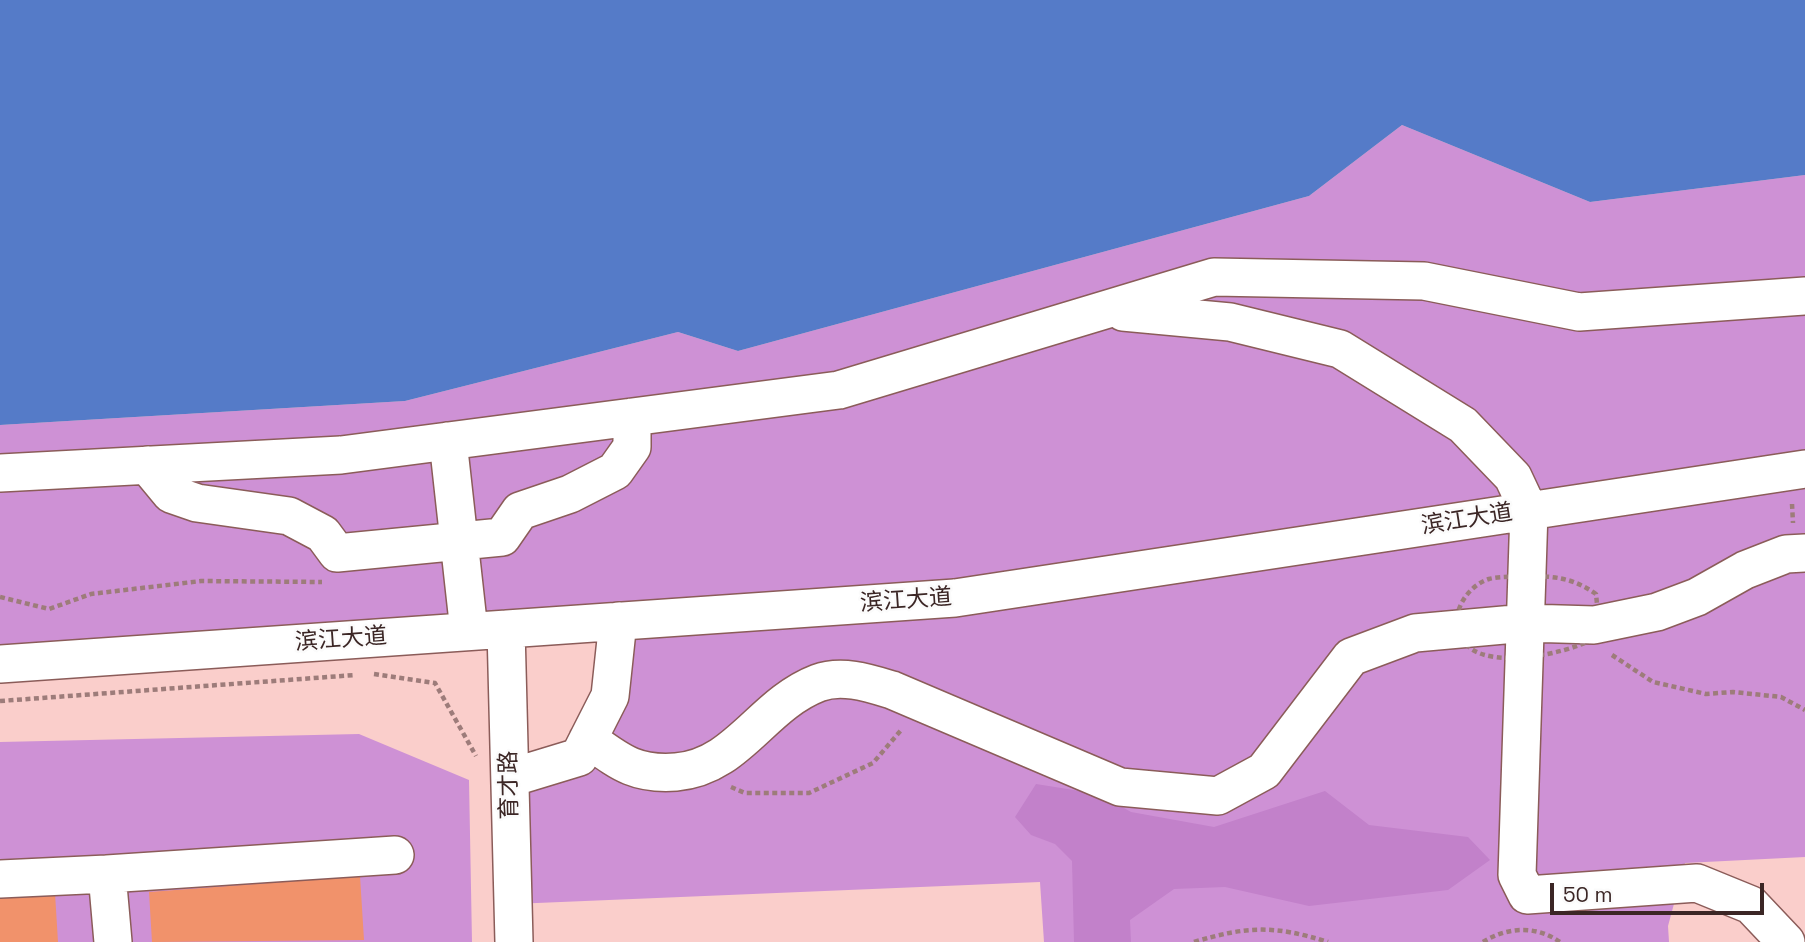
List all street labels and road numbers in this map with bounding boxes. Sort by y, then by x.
street label: 滨江大道 [1419,499,1515,541]
street label: 滨江大道 [859,584,953,618]
street label: 滨江大道 [294,623,388,657]
street label: 育才路 [496,750,524,820]

